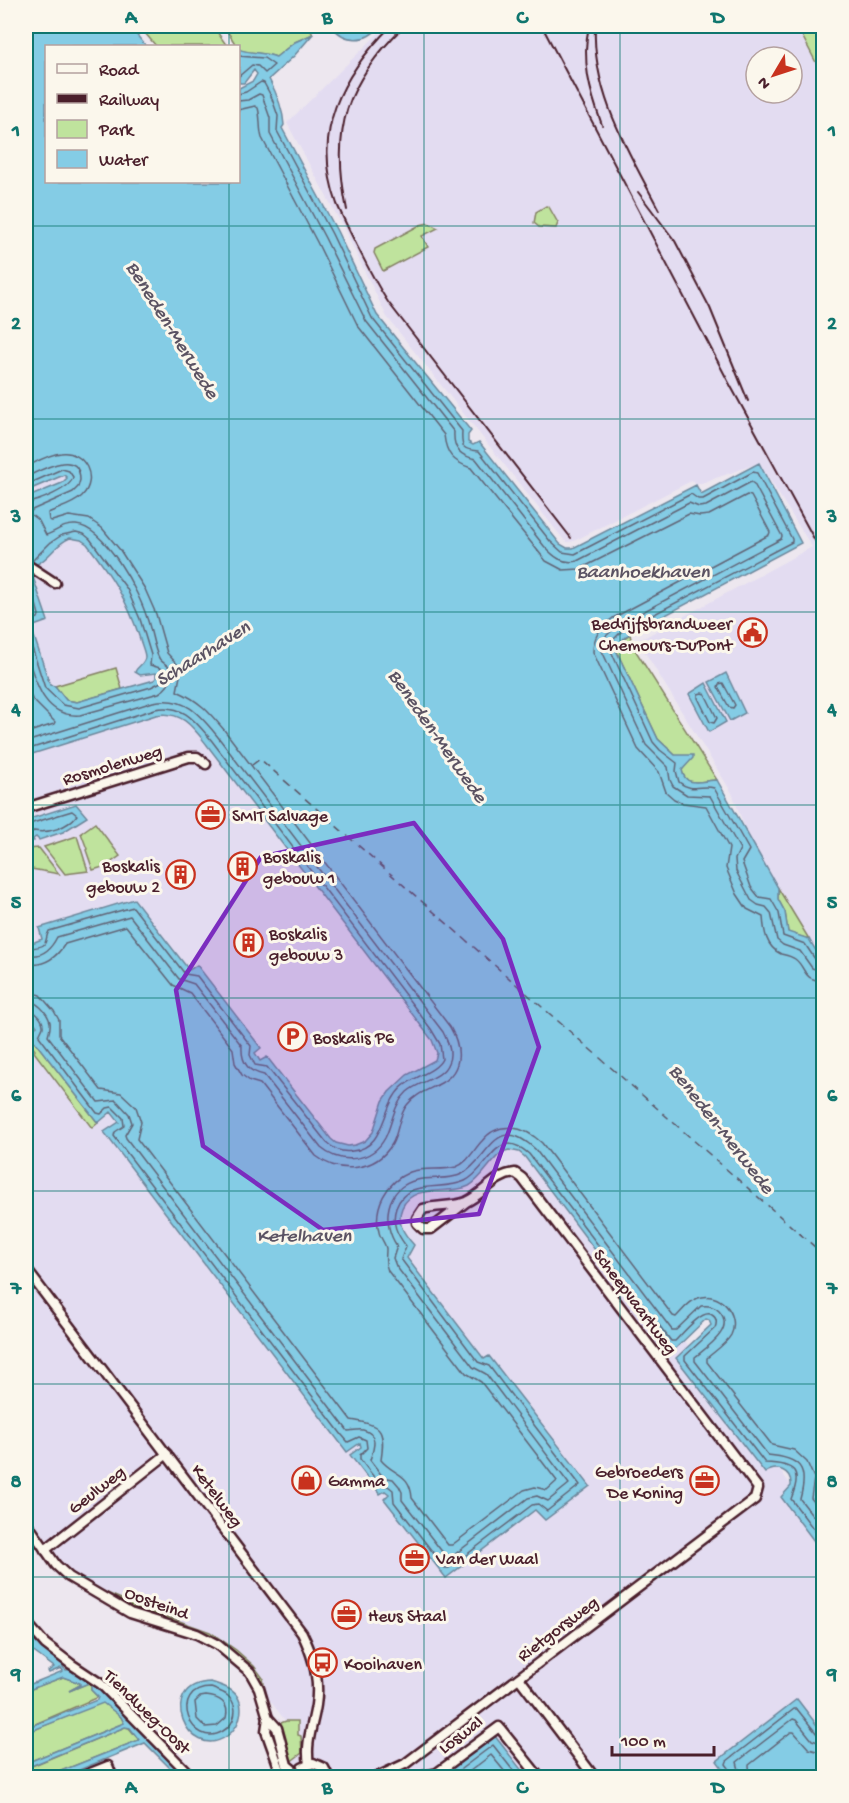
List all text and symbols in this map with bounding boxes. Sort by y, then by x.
text: A [124,8,139,31]
text: B [321,8,333,31]
text: C [516,8,530,31]
text: D [709,8,725,31]
legend [45,45,240,183]
north arrow [744,45,804,105]
text: Road [99,61,140,82]
text: N [754,72,776,92]
text: Railway [99,91,159,112]
text: 1 [11,121,20,144]
text: Park [98,121,135,142]
text: 1 [827,121,836,144]
text: Water [99,151,149,172]
water label: Beneden-Merwede [120,258,223,404]
text: 2 [11,314,21,337]
text: 2 [827,314,837,337]
text: 3 [10,507,21,530]
text: 3 [826,507,837,530]
water label: Baanhoekhaven [577,562,710,585]
place label: Bedrijfsbrandweer Chemours-DuPont [590,615,734,657]
water label: Schaarhaven [153,617,256,693]
public building icon: Bedrijfsbrandweer Chemours-DuPont [737,617,769,649]
water label: Beneden-Merwede [382,666,491,809]
text: 4 [10,700,21,723]
text: 4 [826,700,837,723]
street label: Rosmolenweg [61,741,165,791]
office icon: SMIT Salvage [195,799,227,831]
place label: SMIT Salvage [232,807,329,828]
place label: Boskalis gebouw 1 [262,848,335,890]
building icon: Boskalis gebouw 1 [226,850,258,882]
place label: Boskalis gebouw 2 [86,857,161,899]
building icon: Boskalis gebouw 2 [165,859,197,891]
text: 5 [11,893,22,916]
text: 5 [827,893,838,916]
place label: Boskalis gebouw 3 [268,925,343,967]
building icon: Boskalis gebouw 3 [232,927,264,959]
parking icon: Boskalis P6 [276,1021,308,1053]
place label: Boskalis P6 [312,1029,395,1050]
water label: Beneden-Merwede [663,1061,778,1200]
text: 6 [11,1086,22,1109]
text: 6 [827,1086,838,1109]
water label: Ketelhaven [257,1226,352,1249]
street label: Scheepvaartweg [587,1246,681,1359]
text: 7 [10,1279,23,1302]
text: 7 [826,1279,839,1302]
street label: Ketelweg [186,1461,246,1532]
street label: Geulweg [65,1462,130,1520]
place label: Gebroeders De Koning [595,1463,684,1505]
shop icon: Gamma [291,1464,323,1496]
office icon: Gebroeders De Koning [688,1465,720,1497]
text: 8 [11,1472,22,1495]
place label: Gamma [328,1472,386,1493]
text: 8 [827,1472,838,1495]
office icon: Van der Waal [399,1542,431,1574]
place label: Van der Waal [435,1550,539,1571]
street label: Oosteind [121,1583,192,1626]
street label: Rietgorsweg [514,1593,603,1667]
office icon: Heus Staal [331,1599,363,1631]
place label: Heus Staal [368,1607,447,1628]
bus stop icon: Kooihaven [307,1647,339,1679]
place label: Kooihaven [344,1655,422,1676]
text: 9 [10,1665,21,1688]
street label: Tiendweg-Oost [98,1665,195,1761]
text: 9 [826,1665,837,1688]
street label: Loswal [435,1712,488,1760]
scale bar [612,1719,714,1757]
text: 100 m [620,1732,666,1753]
text: A [124,1778,139,1801]
text: B [321,1778,333,1801]
text: C [516,1778,530,1801]
text: D [709,1778,725,1801]

